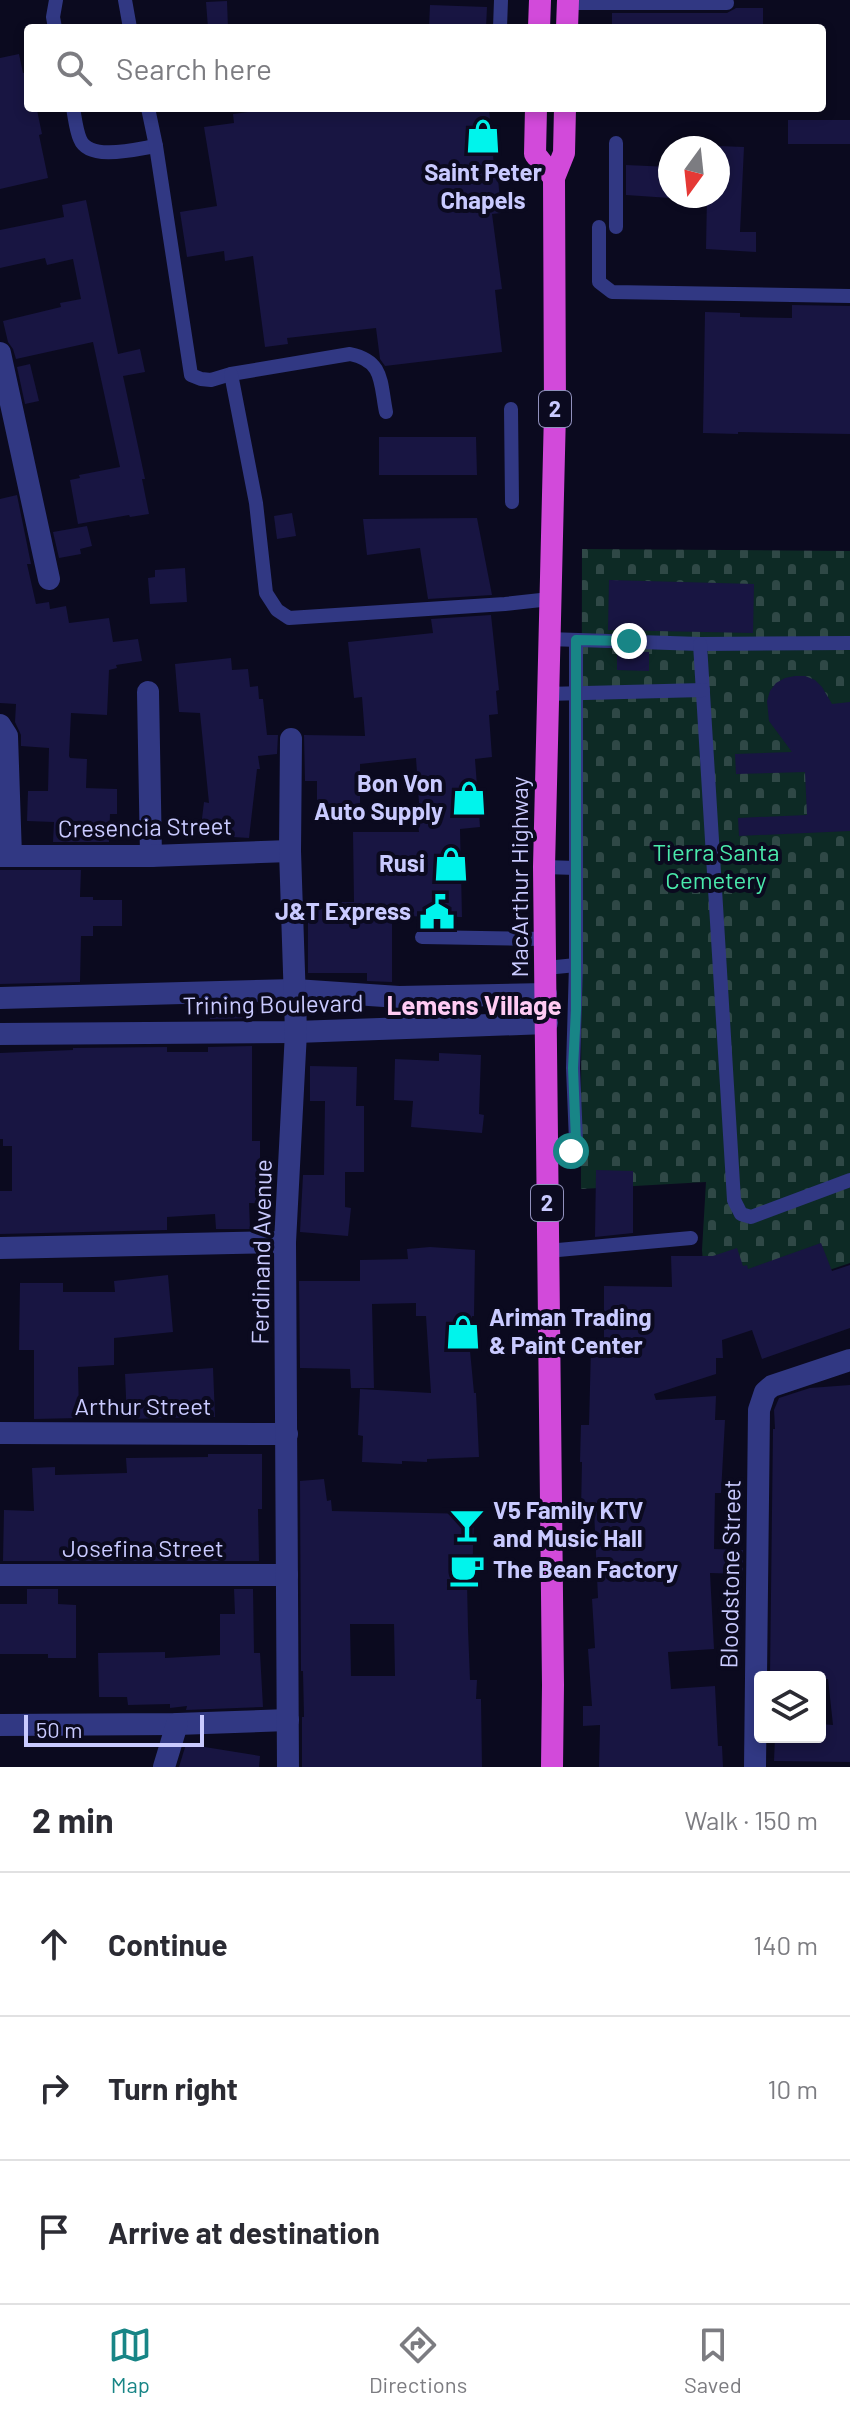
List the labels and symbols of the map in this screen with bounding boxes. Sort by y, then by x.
shop icon: Saint Peter Chapels [464,117,502,155]
north arrow [658,136,730,208]
place label: Saint Peter Chapels [424,157,542,214]
road number: 2 [539,391,571,427]
route end [611,623,647,659]
place label: Bon Von Auto Supply [314,768,443,825]
street label: MacArthur Highway [504,776,533,978]
shop icon: Bon Von Auto Supply [450,779,488,817]
street label: Cresencia Street [58,810,232,843]
park label: Tierra Santa Cemetery [653,837,779,894]
shop icon: Rusi [432,845,470,883]
place label: Rusi [379,848,425,877]
public building icon: J&T Express [418,893,456,931]
place label: J&T Express [275,896,411,925]
street label: Trining Boulevard [182,987,364,1020]
district label: Lemens Village [386,989,562,1020]
route start [553,1133,589,1169]
street label: Ferdinand Avenue [244,1159,277,1345]
road number: 2 [531,1185,563,1221]
place label: Ariman Trading & Paint Center [489,1302,652,1359]
shop icon: Ariman Trading & Paint Center [444,1313,482,1351]
street label: Arthur Street [74,1391,212,1420]
street label: Bloodstone Street [713,1479,746,1669]
place label: V5 Family KTV and Music Hall [493,1495,644,1552]
bar icon: V5 Family KTV and Music Hall [448,1506,486,1544]
street label: Josefina Street [62,1533,224,1562]
cafe icon: The Bean Factory [448,1551,486,1589]
place label: The Bean Factory [493,1554,678,1583]
scale bar [24,1711,204,1747]

